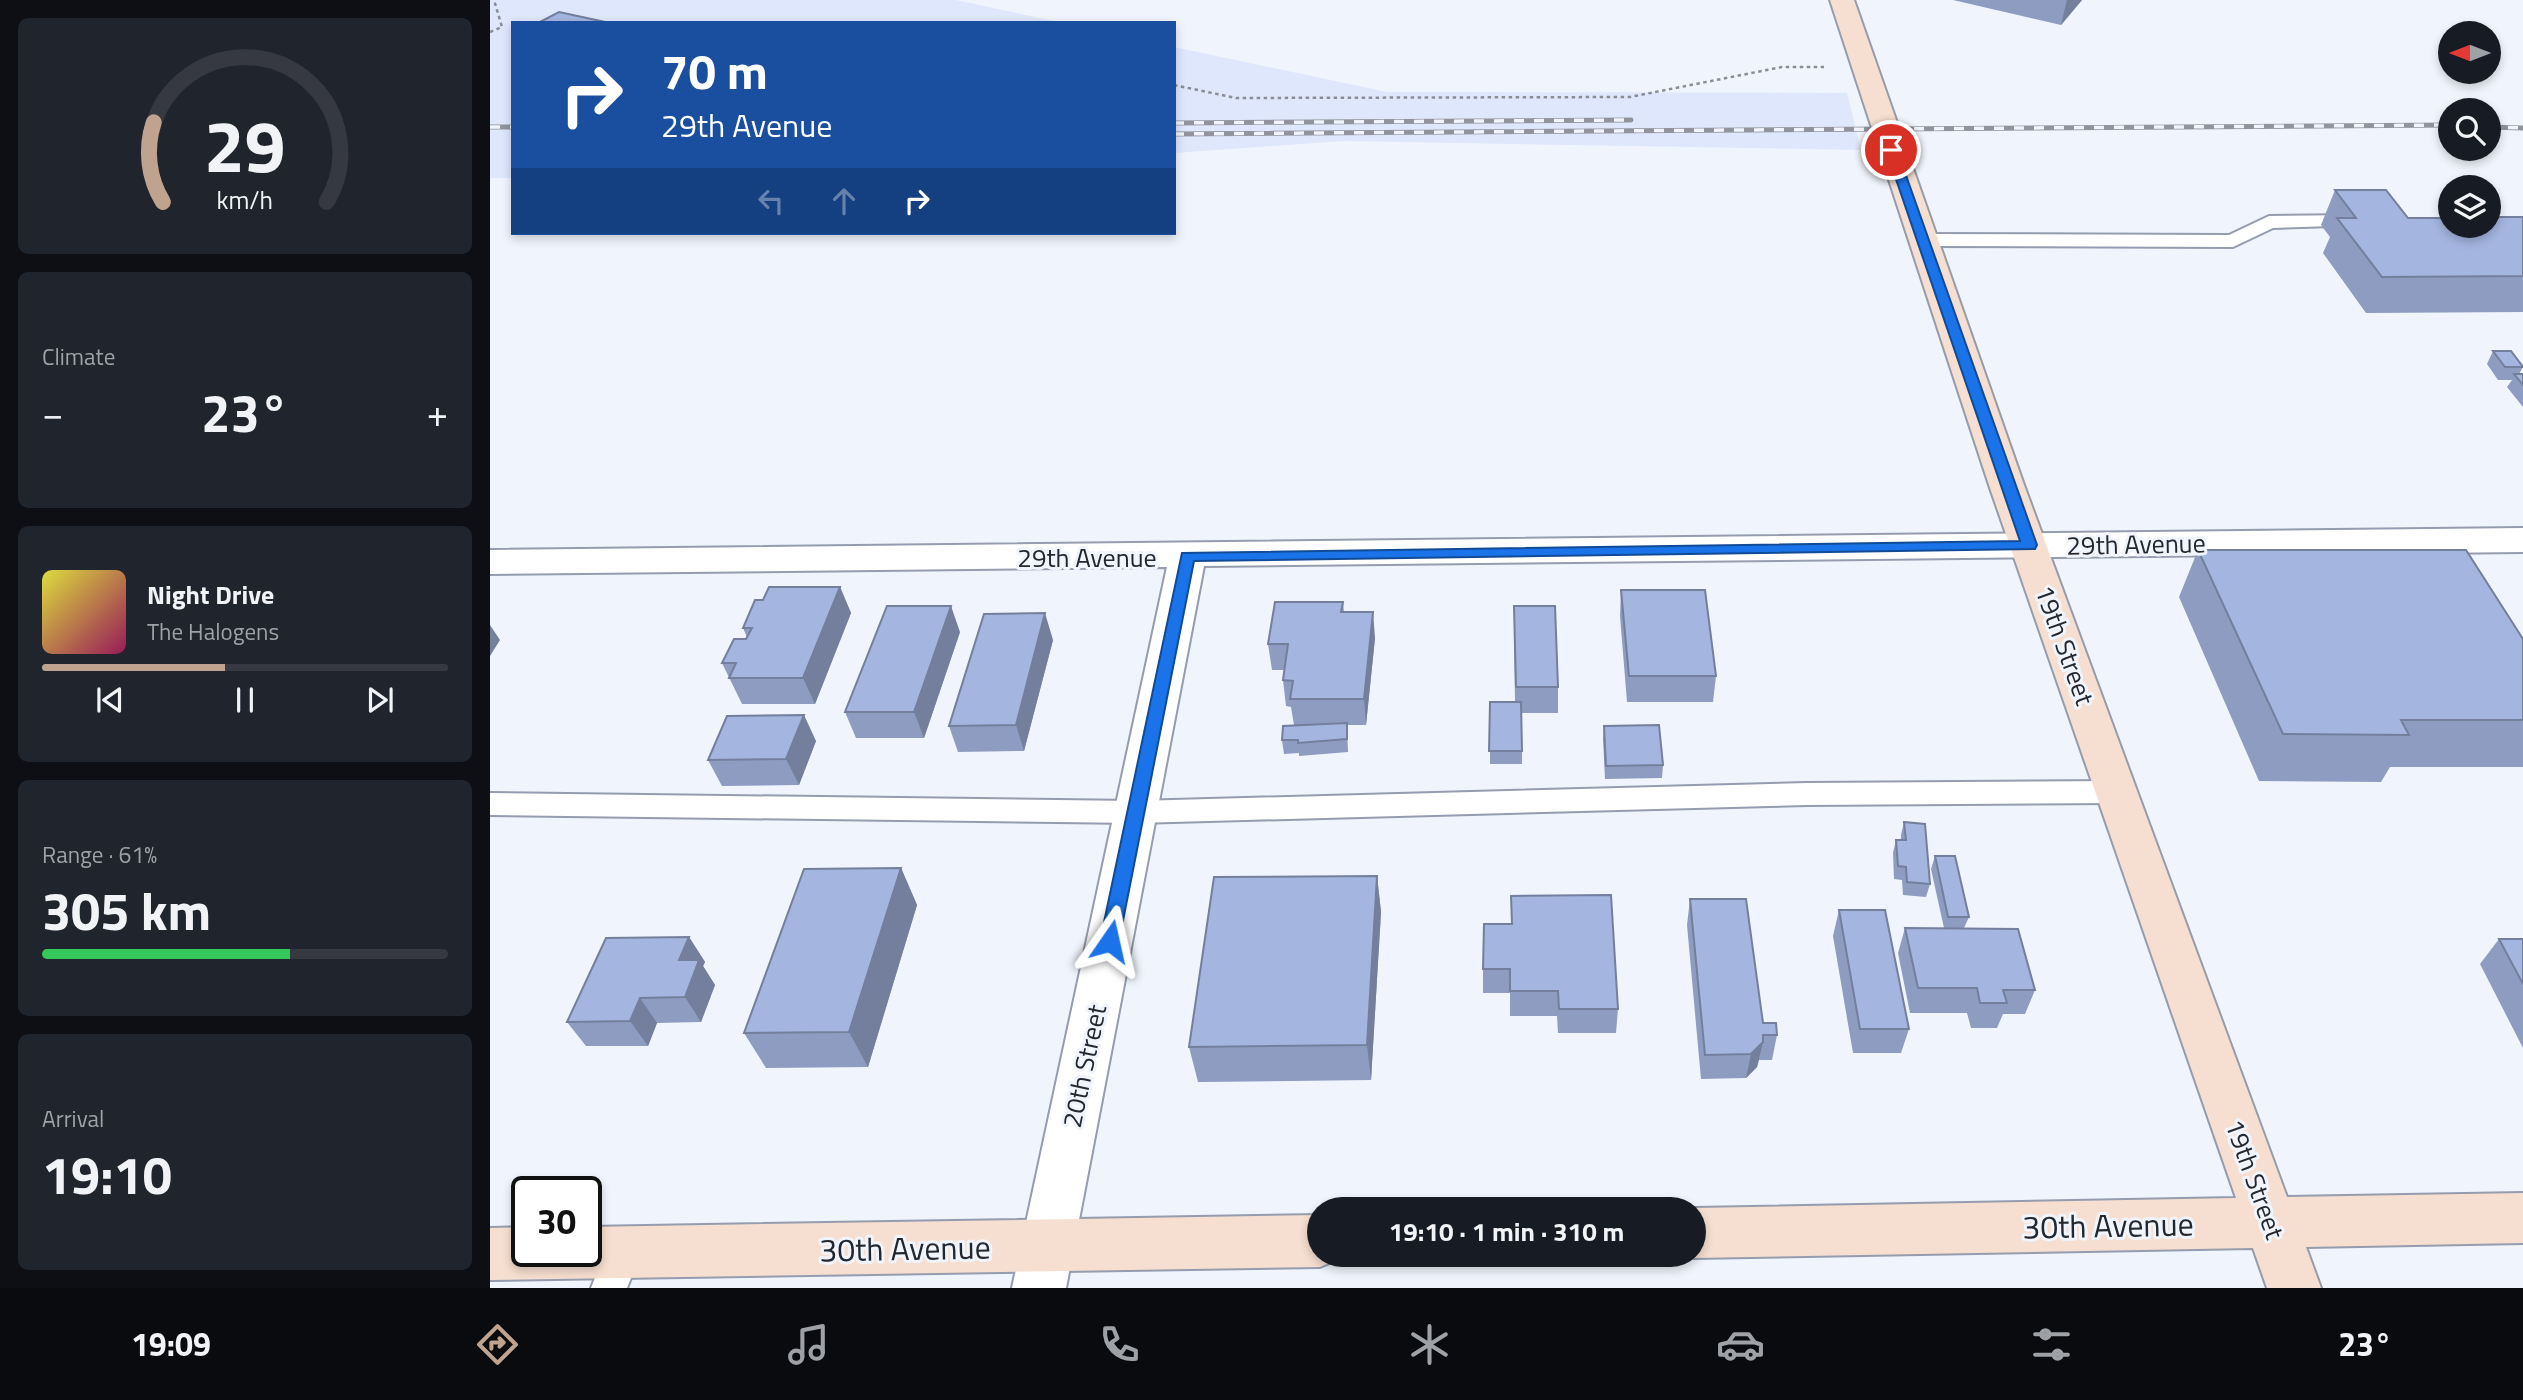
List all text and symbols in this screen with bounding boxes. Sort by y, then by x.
north arrow [2438,21,2501,84]
map controls [2438,21,2501,238]
text: 70 m [661,33,768,108]
icon: right [546,49,637,140]
text: 29 [204,90,286,200]
button: search [2438,98,2501,161]
text: 29th Avenue [661,101,832,149]
pin [1861,120,1921,180]
icon: arrive [1872,131,1910,169]
button: layers [2438,175,2501,238]
text: km/h [217,181,273,219]
icon: left [752,182,790,220]
icon: ahead [825,182,863,220]
icon: right [898,182,936,220]
text: Climate [42,339,115,374]
text: 23° [201,373,289,452]
text: − [42,384,63,442]
text: + [427,384,448,442]
street label: 29th Avenue [2066,523,2206,565]
street label: 29th Avenue [1017,538,1157,577]
text: Night Drive [147,575,274,614]
street label: 19th Street [2025,580,2105,710]
text: The Halogens [147,614,279,649]
icon: previous [91,681,129,719]
icon: pause [226,681,264,719]
icon: next [361,681,399,719]
text: Range · 61% [42,837,157,872]
text: 305 km [42,871,211,950]
position arrow [1073,904,1147,978]
street label: 20th Street [1052,1001,1116,1131]
text: Arrival [42,1101,104,1136]
street label: 19th Street [2215,1114,2295,1244]
text: 19:10 [42,1135,172,1214]
speed limit sign: 30 [511,1176,602,1267]
street label: 30th Avenue [2022,1200,2194,1250]
text: 19:10 · 1 min · 310 m [1389,1212,1624,1251]
street label: 30th Avenue [819,1223,991,1273]
text: 19:09 [131,1320,211,1368]
icon: directions [473,1320,522,1369]
icon: music [784,1320,833,1369]
icon: phone [1095,1320,1144,1369]
icon: climate [1405,1320,1454,1369]
icon: car [1716,1320,1765,1369]
icon: filters [2027,1320,2076,1369]
text: 23° [2338,1320,2392,1368]

